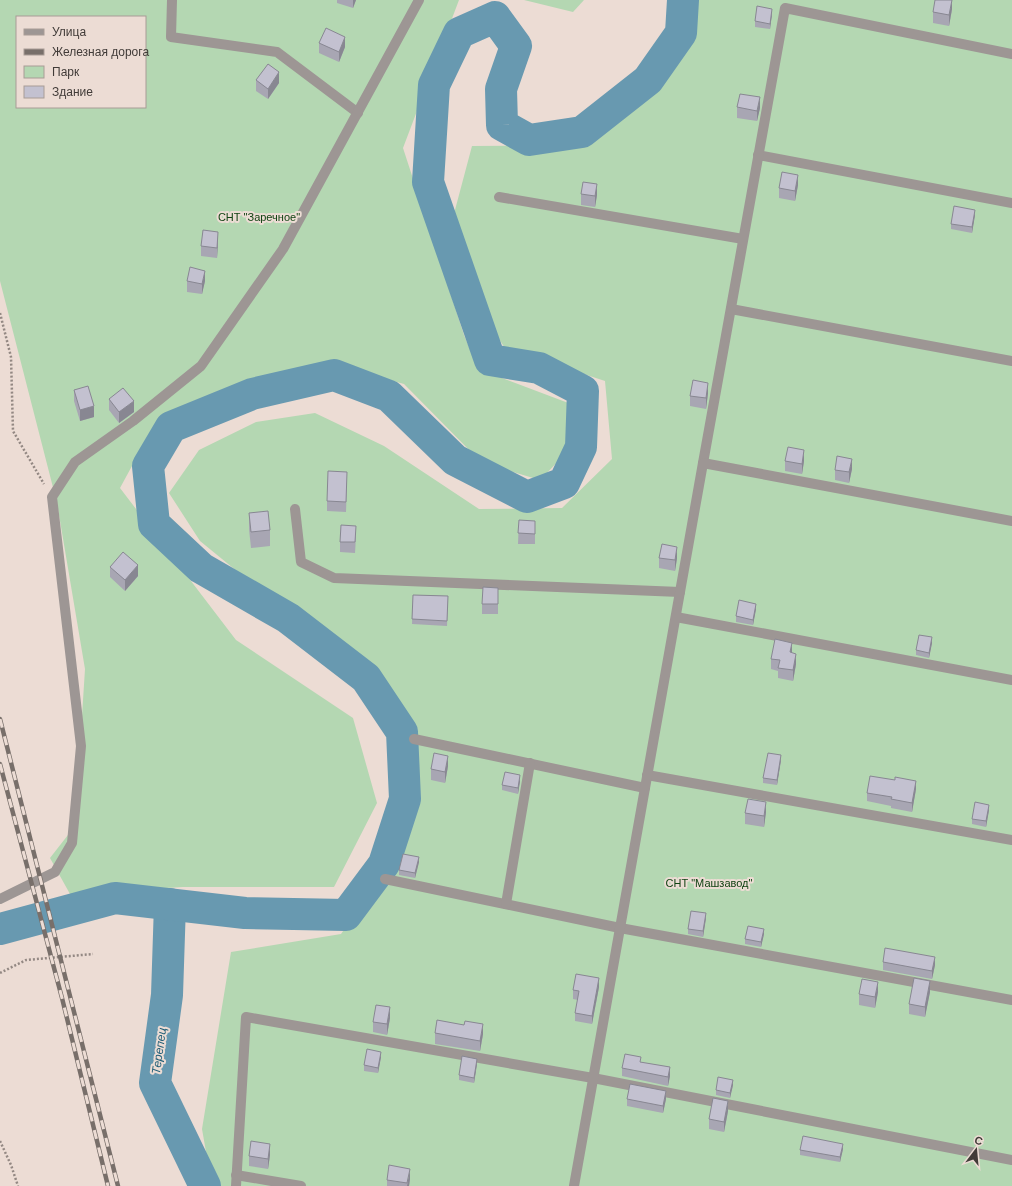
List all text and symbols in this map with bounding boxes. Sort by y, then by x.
legend [16,16,146,108]
text: Улица [52,25,86,39]
text: Железная дорога [52,45,149,59]
text: Парк [52,65,80,79]
text: Здание [52,85,93,99]
park label: СНТ "Заречное" [218,211,300,223]
park label: СНТ "Машзавод" [666,877,753,889]
water label: Терепец [149,1027,169,1075]
north arrow [956,1130,996,1170]
text: С [973,1134,984,1147]

